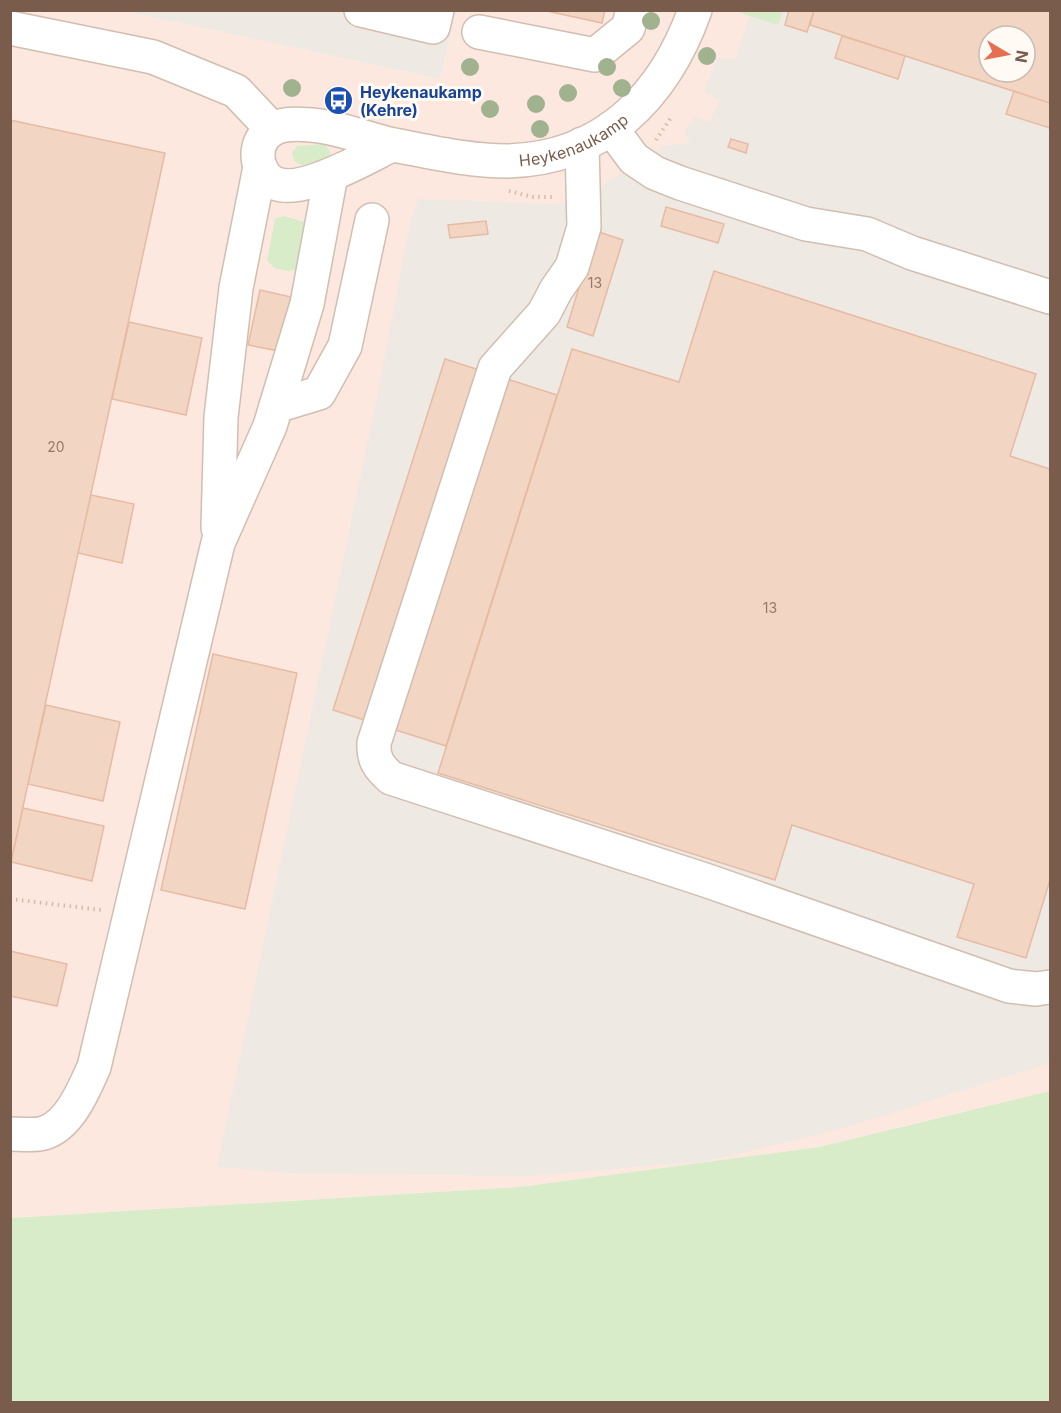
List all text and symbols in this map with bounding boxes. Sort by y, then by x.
north arrow [977,24,1037,84]
text: N [1011,49,1033,64]
place label: Heykenaukamp (Kehre) [360,82,482,120]
bus stop icon: Heykenaukamp (Kehre) [323,85,355,117]
street label: Heykenaukamp [518,109,632,170]
house number: 13 [588,274,602,291]
house number: 20 [47,438,65,455]
house number: 13 [763,599,777,616]

